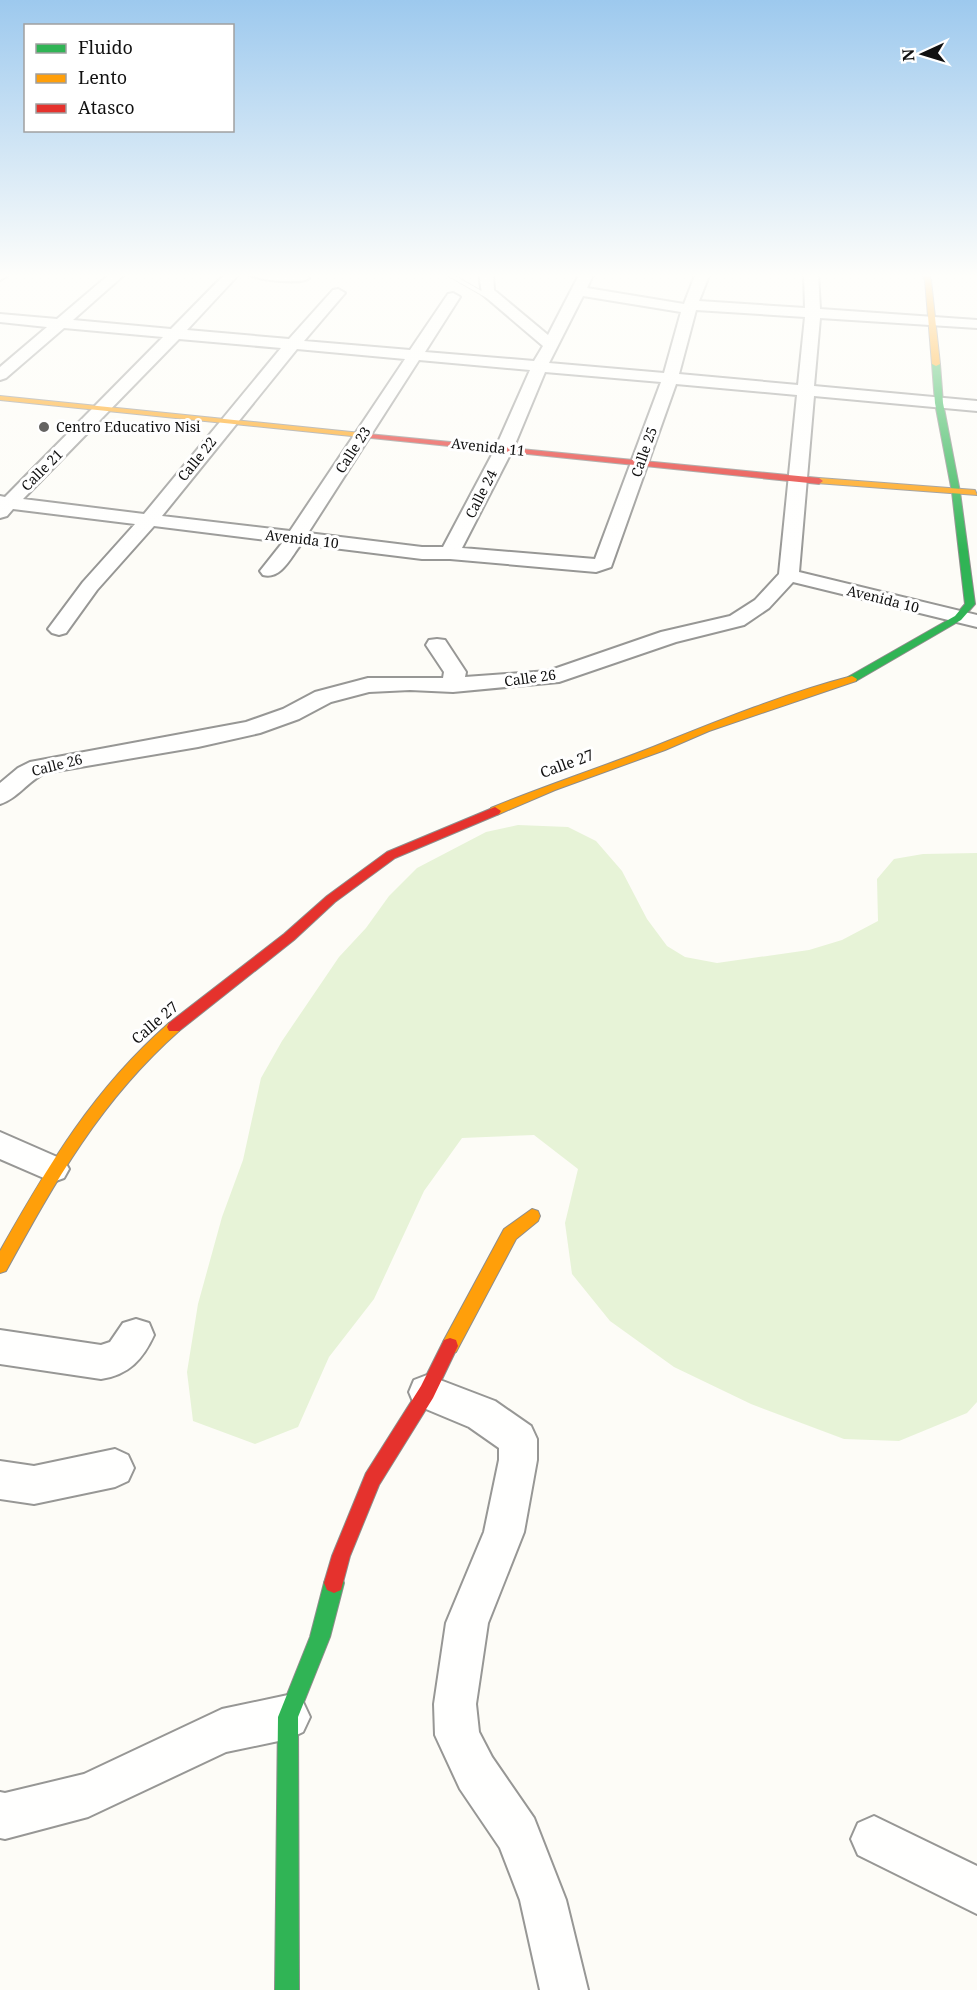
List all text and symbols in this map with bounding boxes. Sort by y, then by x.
legend [24,24,234,132]
north arrow [893,24,953,84]
text: Fluido [78,35,133,59]
text: N [897,48,919,62]
text: Lento [78,65,127,89]
text: Atasco [78,95,135,119]
place label: Centro Educativo Nisi [56,417,201,436]
marker: Centro Educativo Nisi [37,420,51,434]
street label: Calle 23 [330,423,375,477]
street label: Calle 25 [626,424,661,479]
street label: Calle 22 [173,433,220,485]
street label: Avenida 11 [450,433,526,460]
street label: Calle 21 [17,445,67,495]
street label: Calle 24 [460,466,501,521]
street label: Avenida 10 [264,525,340,552]
street label: Avenida 10 [845,580,921,617]
street label: Calle 26 [503,664,557,691]
street label: Calle 27 [537,744,596,782]
street label: Calle 26 [29,749,85,780]
street label: Calle 27 [127,996,182,1048]

